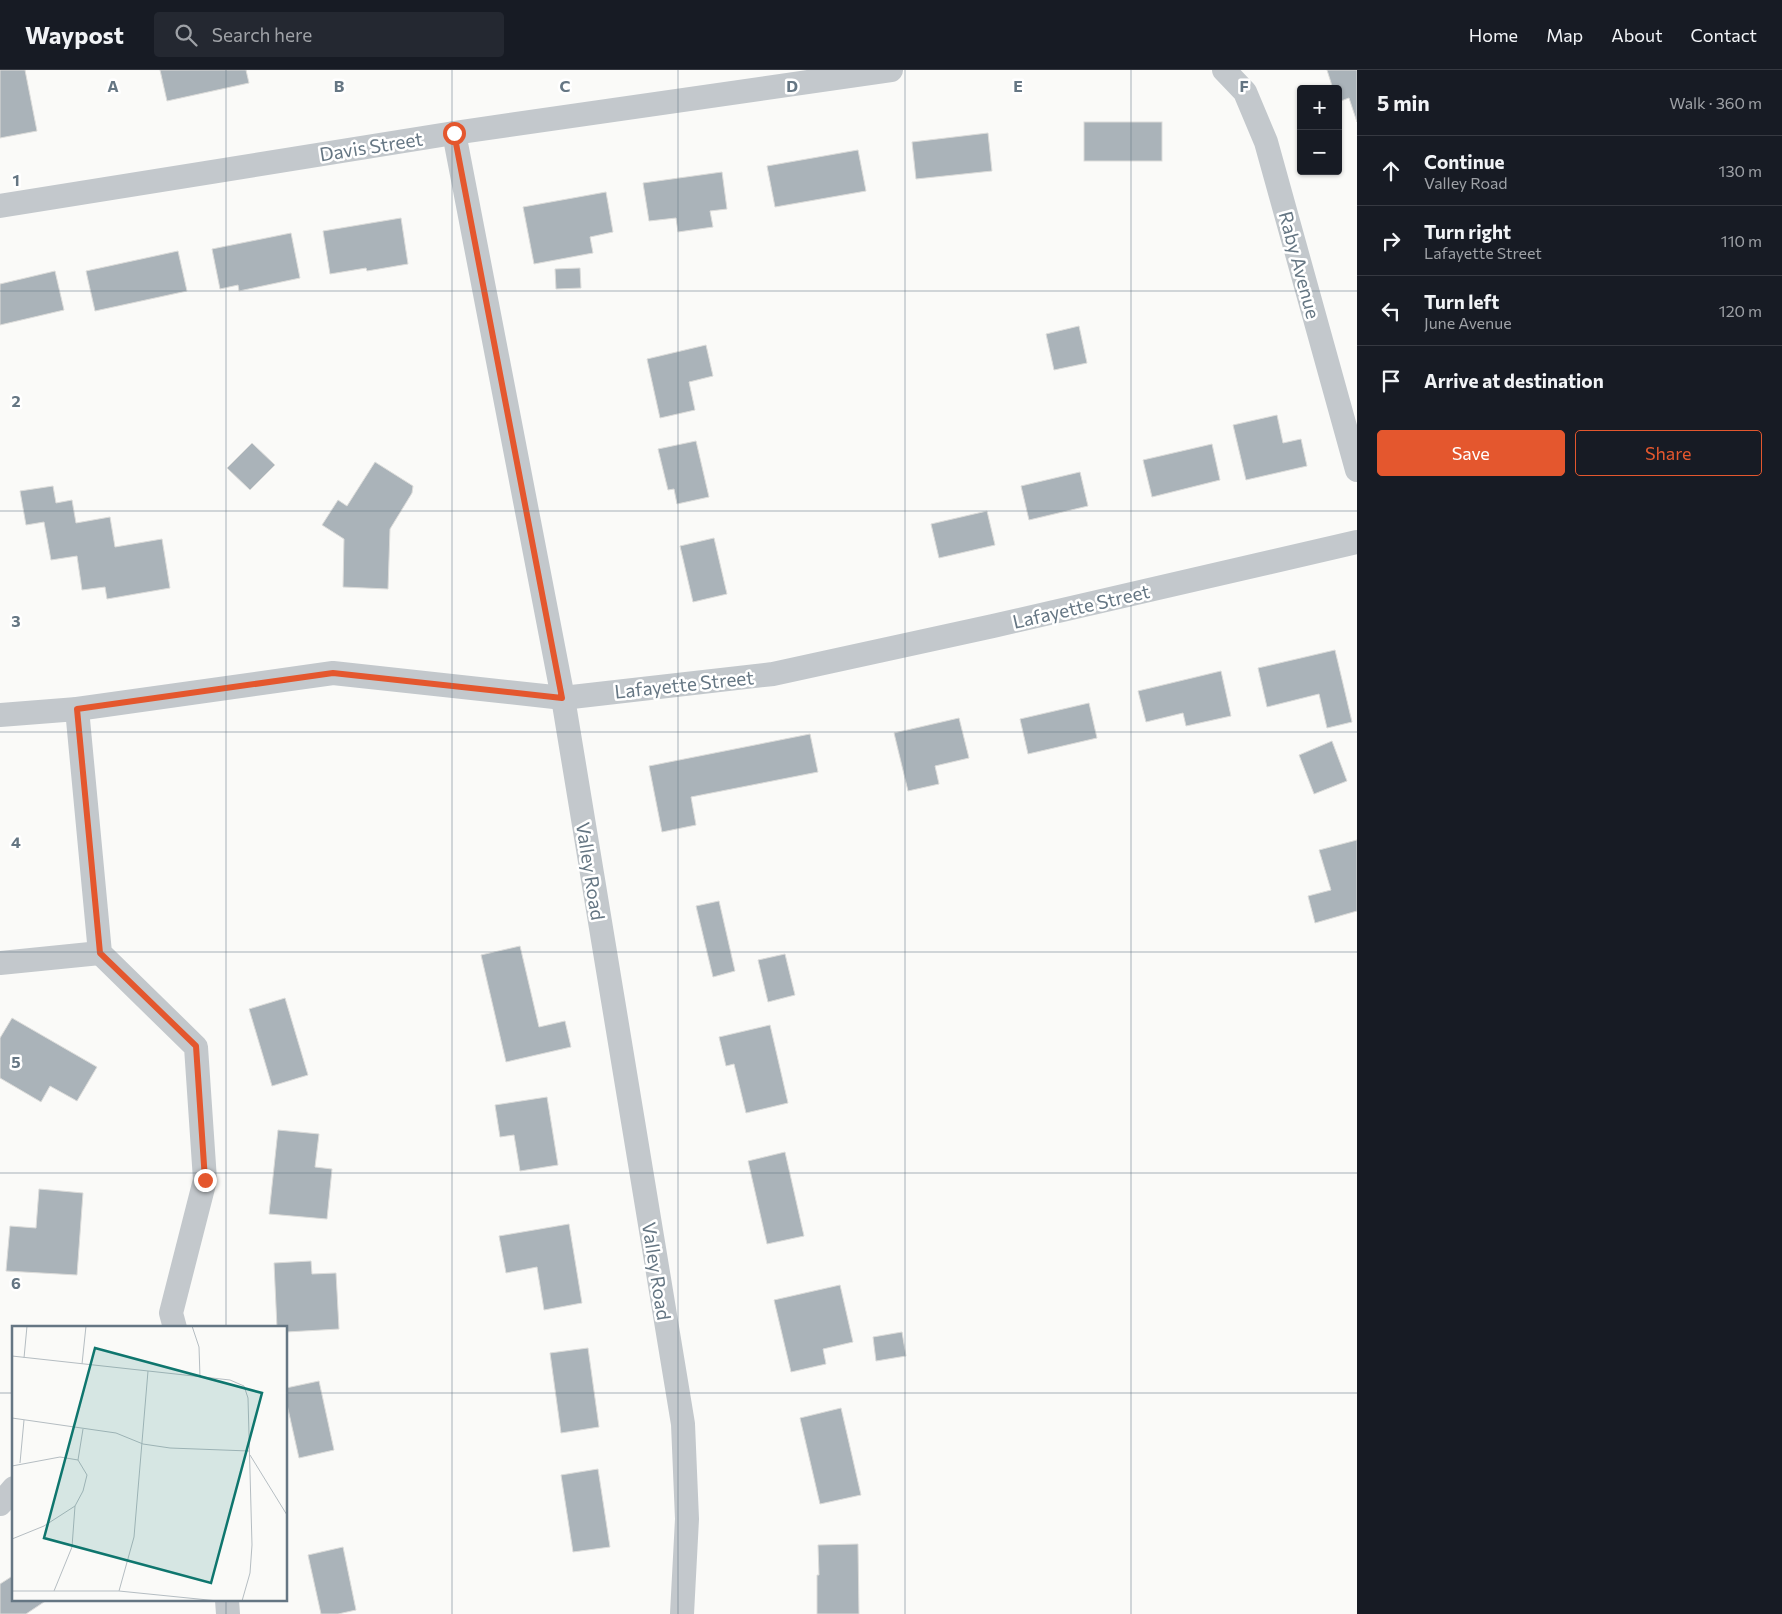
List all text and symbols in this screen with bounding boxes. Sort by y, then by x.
search box [154,12,504,57]
text: Waypost [25,20,124,49]
icon: search [172,21,200,49]
text: Search here [212,23,312,46]
text: Home [1469,24,1518,46]
text: Map [1546,24,1583,46]
text: About [1611,24,1663,46]
text: Contact [1691,24,1757,46]
text: A [107,76,119,95]
text: B [334,76,345,95]
text: C [560,76,571,95]
text: D [786,76,798,95]
text: E [1013,76,1023,95]
text: F [1239,76,1249,95]
map controls [1297,85,1342,175]
button: + [1297,85,1342,130]
text: 5 min [1377,90,1430,115]
text: Walk · 360 m [1669,93,1762,112]
route start [443,122,466,145]
street label: Davis Street [318,126,425,166]
button: − [1297,130,1342,175]
text: Continue [1424,150,1504,173]
icon: ahead [1377,157,1405,185]
text: 130 m [1719,161,1762,180]
text: 1 [12,170,20,189]
text: Valley Road [1424,173,1508,192]
street label: Raby Avenue [1275,209,1325,321]
text: Turn right [1424,220,1511,243]
icon: right [1377,227,1405,255]
text: 110 m [1721,231,1762,250]
text: Lafayette Street [1424,243,1542,262]
text: Turn left [1424,290,1499,313]
icon: left [1377,297,1405,325]
text: 120 m [1719,301,1762,320]
text: June Avenue [1424,313,1512,332]
icon: arrive [1377,367,1405,395]
text: Arrive at destination [1424,369,1604,392]
text: 2 [11,391,21,410]
button: Save [1377,430,1565,476]
button: Share [1575,430,1762,476]
street label: Lafayette Street [1010,579,1152,633]
text: 3 [11,611,21,630]
street label: Lafayette Street [613,665,755,703]
street label: Valley Road [572,820,610,922]
text: 4 [11,832,21,851]
text: 5 [11,1052,21,1071]
route end [194,1169,217,1192]
street label: Valley Road [638,1220,676,1322]
text: 6 [11,1273,21,1292]
inset map [12,1326,288,1602]

